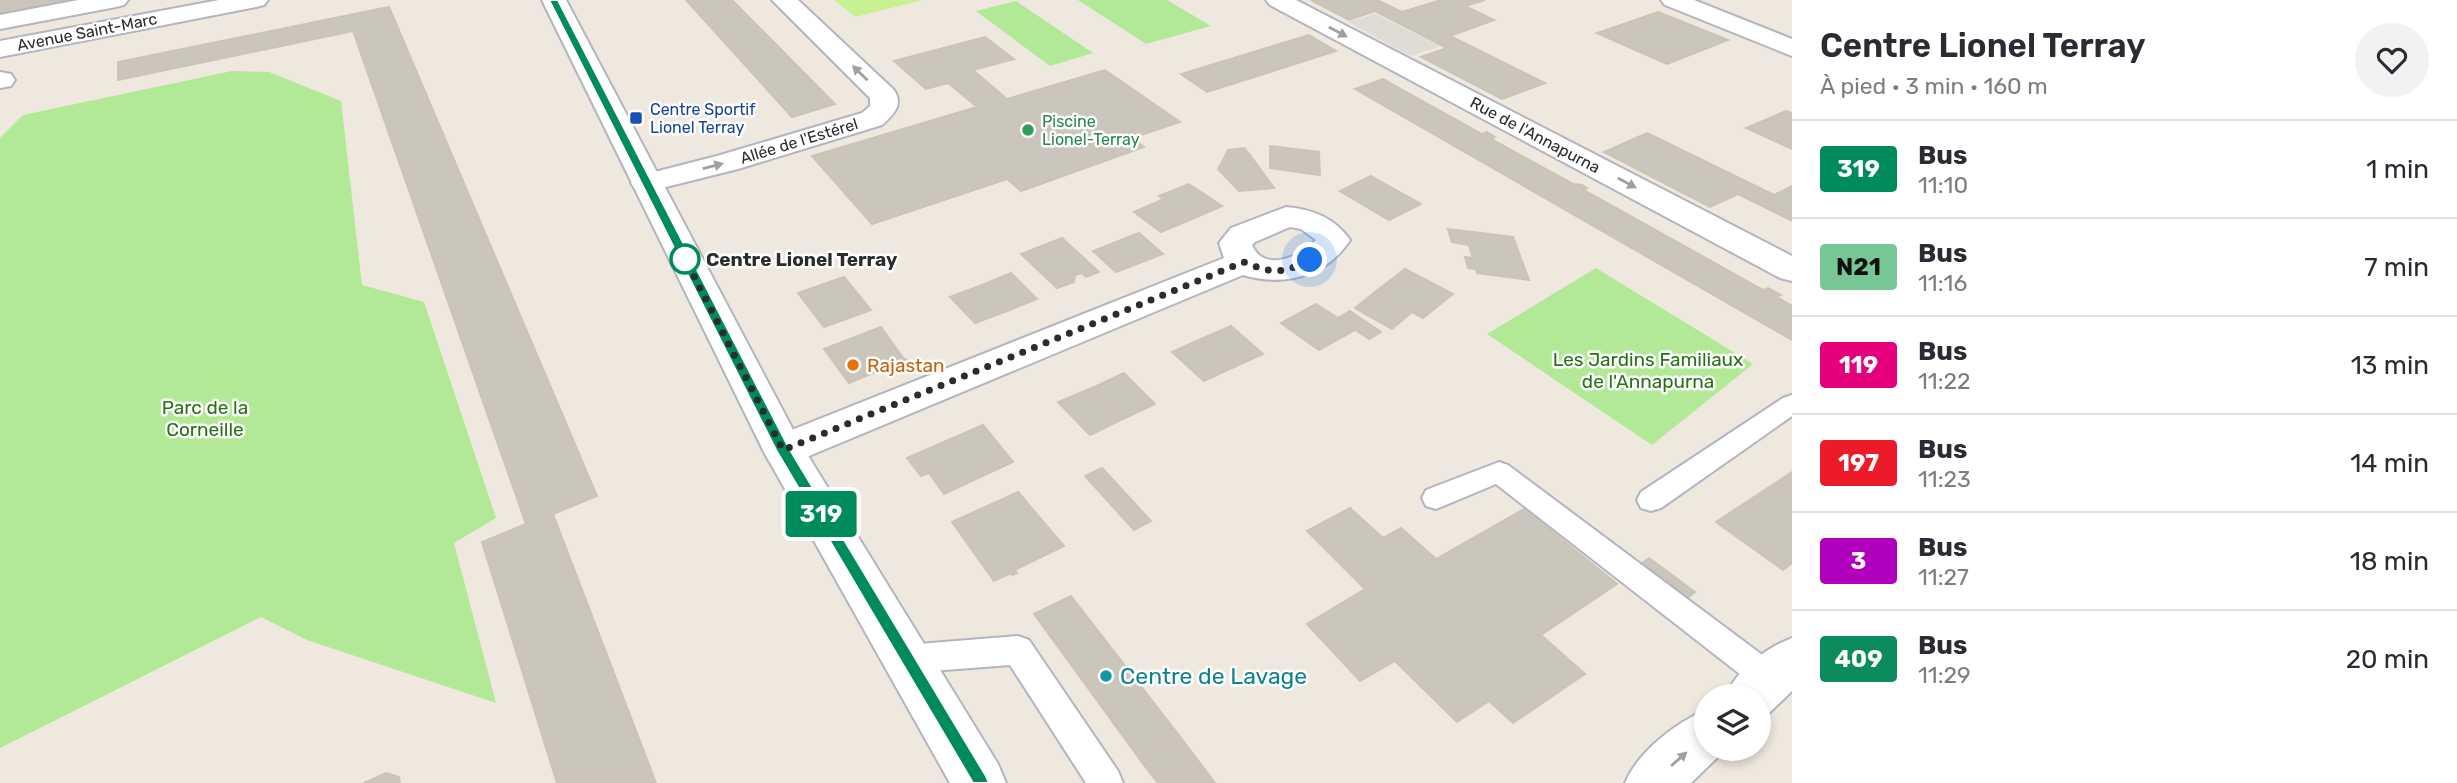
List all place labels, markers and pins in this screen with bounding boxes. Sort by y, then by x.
place label: Centre Sportif Lionel Terray [650,100,756,137]
marker: Centre Sportif Lionel Terray [628,110,644,126]
place label: Piscine Lionel-Terray [1042,112,1140,149]
marker: Piscine Lionel-Terray [1020,122,1036,138]
marker: Centre Lionel Terray [670,244,700,274]
place label: Centre Lionel Terray [706,248,898,271]
place label: Rajastan [867,354,945,377]
marker: Rajastan [845,357,861,373]
place label: Centre de Lavage [1120,662,1307,690]
marker: Centre de Lavage [1098,668,1114,684]

